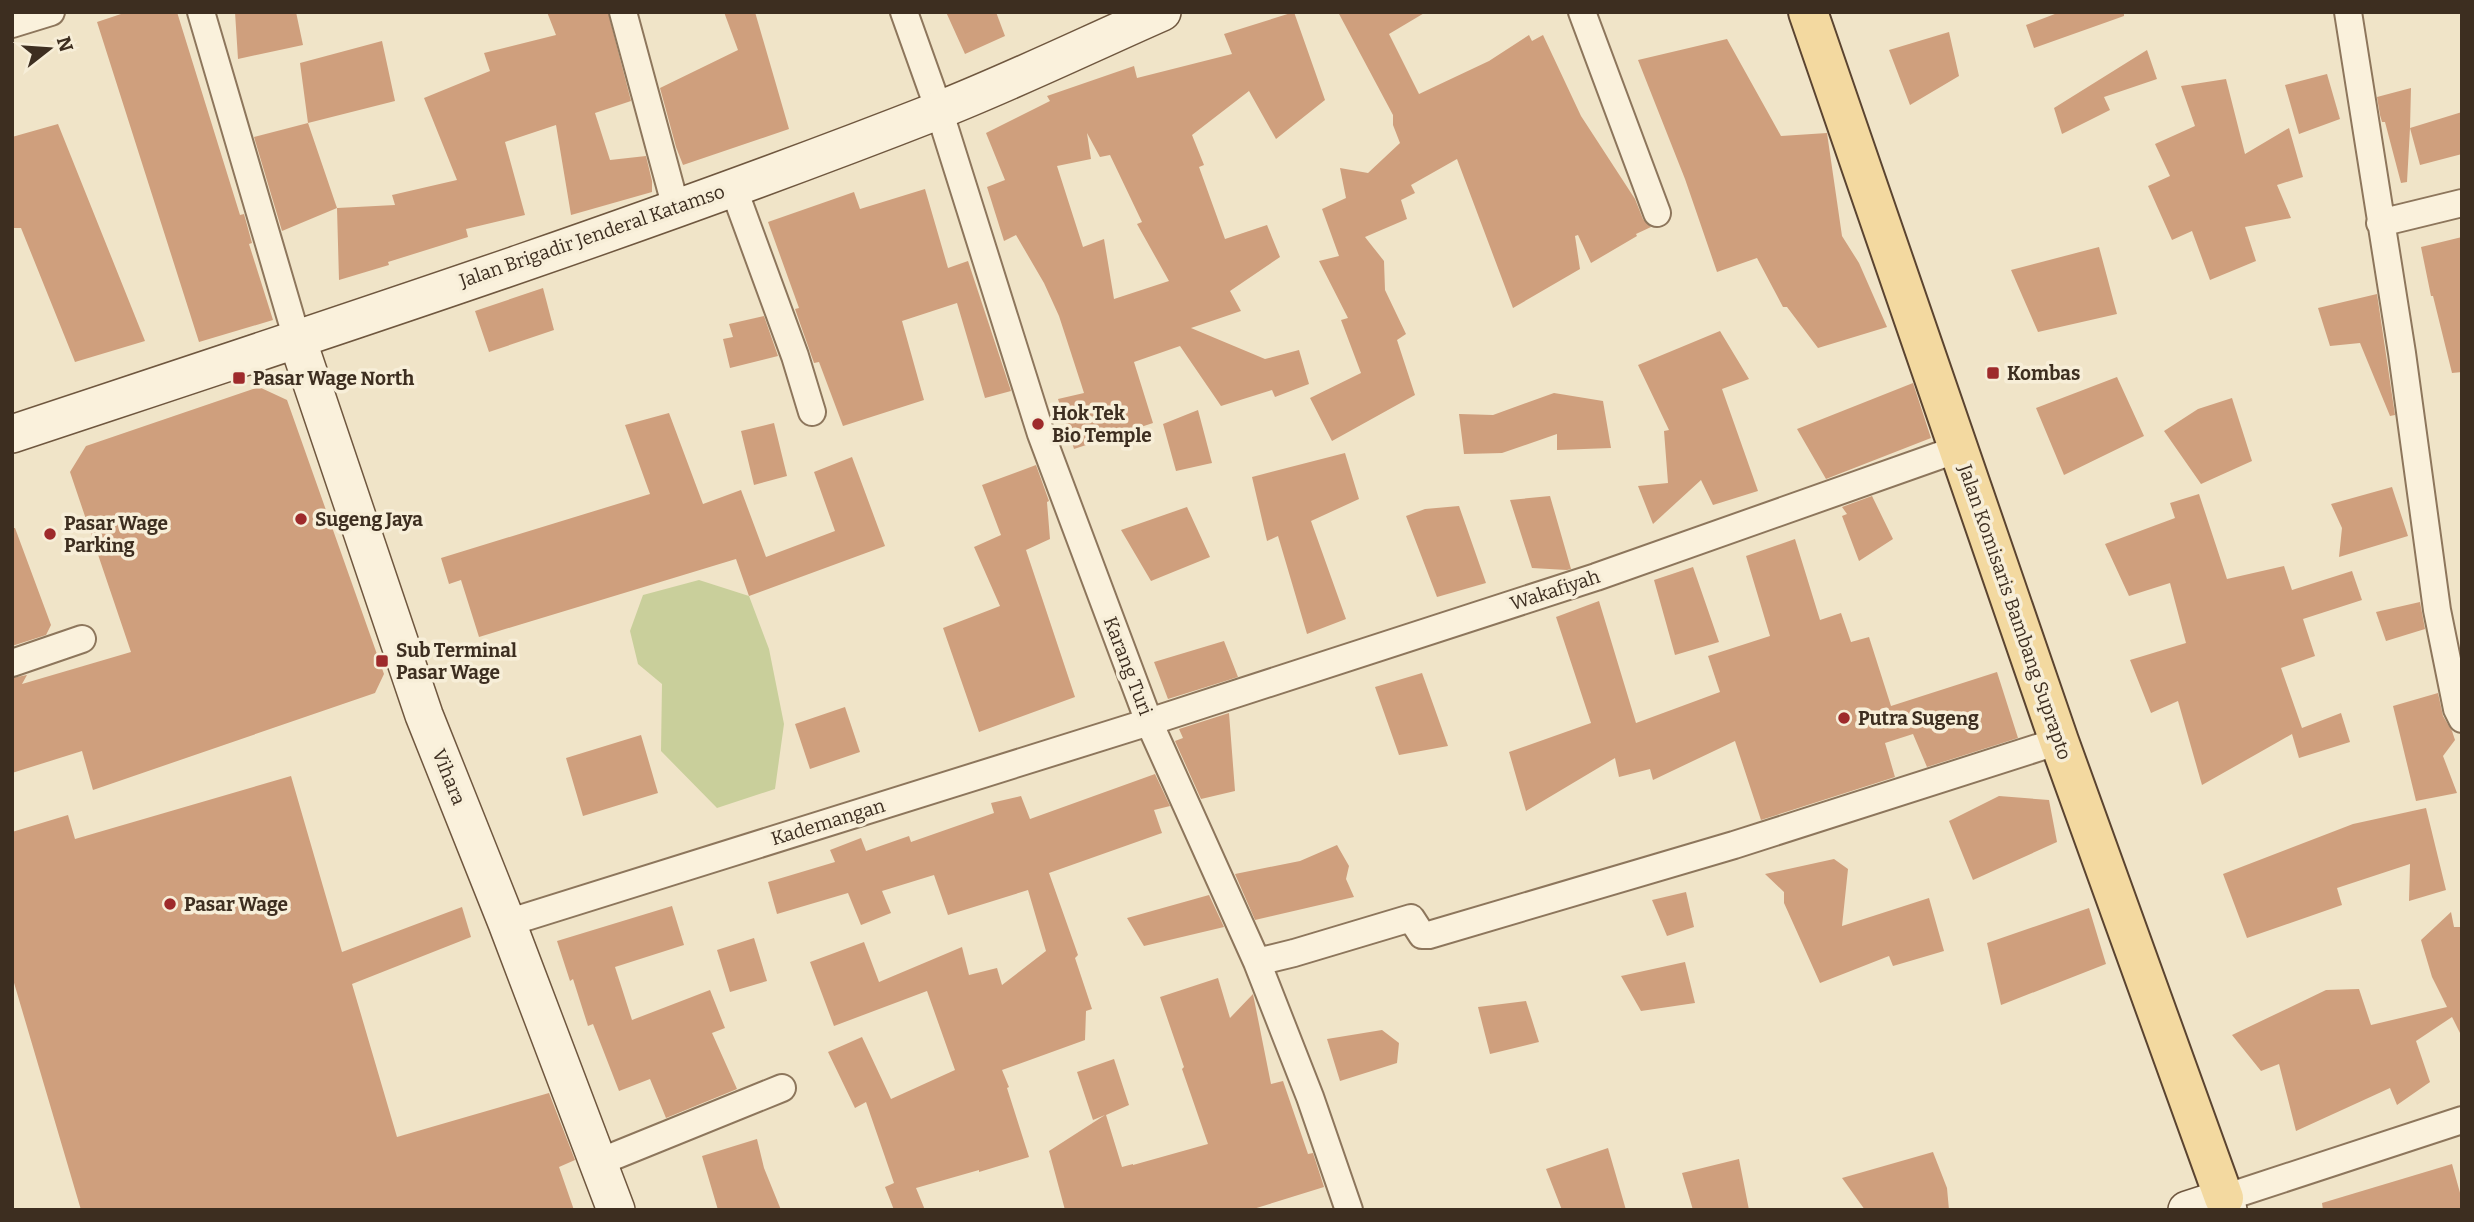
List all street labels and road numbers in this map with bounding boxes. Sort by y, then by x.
street label: Jalan Brigadir Jenderal Katamso [455,180,728,293]
street label: Jalan Komisaris Bambang Suprapto [1953,460,2076,763]
street label: Wakafiyah [1507,565,1603,615]
street label: Karang Turi [1099,613,1157,719]
street label: Vihara [427,746,471,809]
street label: Kademangan [768,794,888,850]

